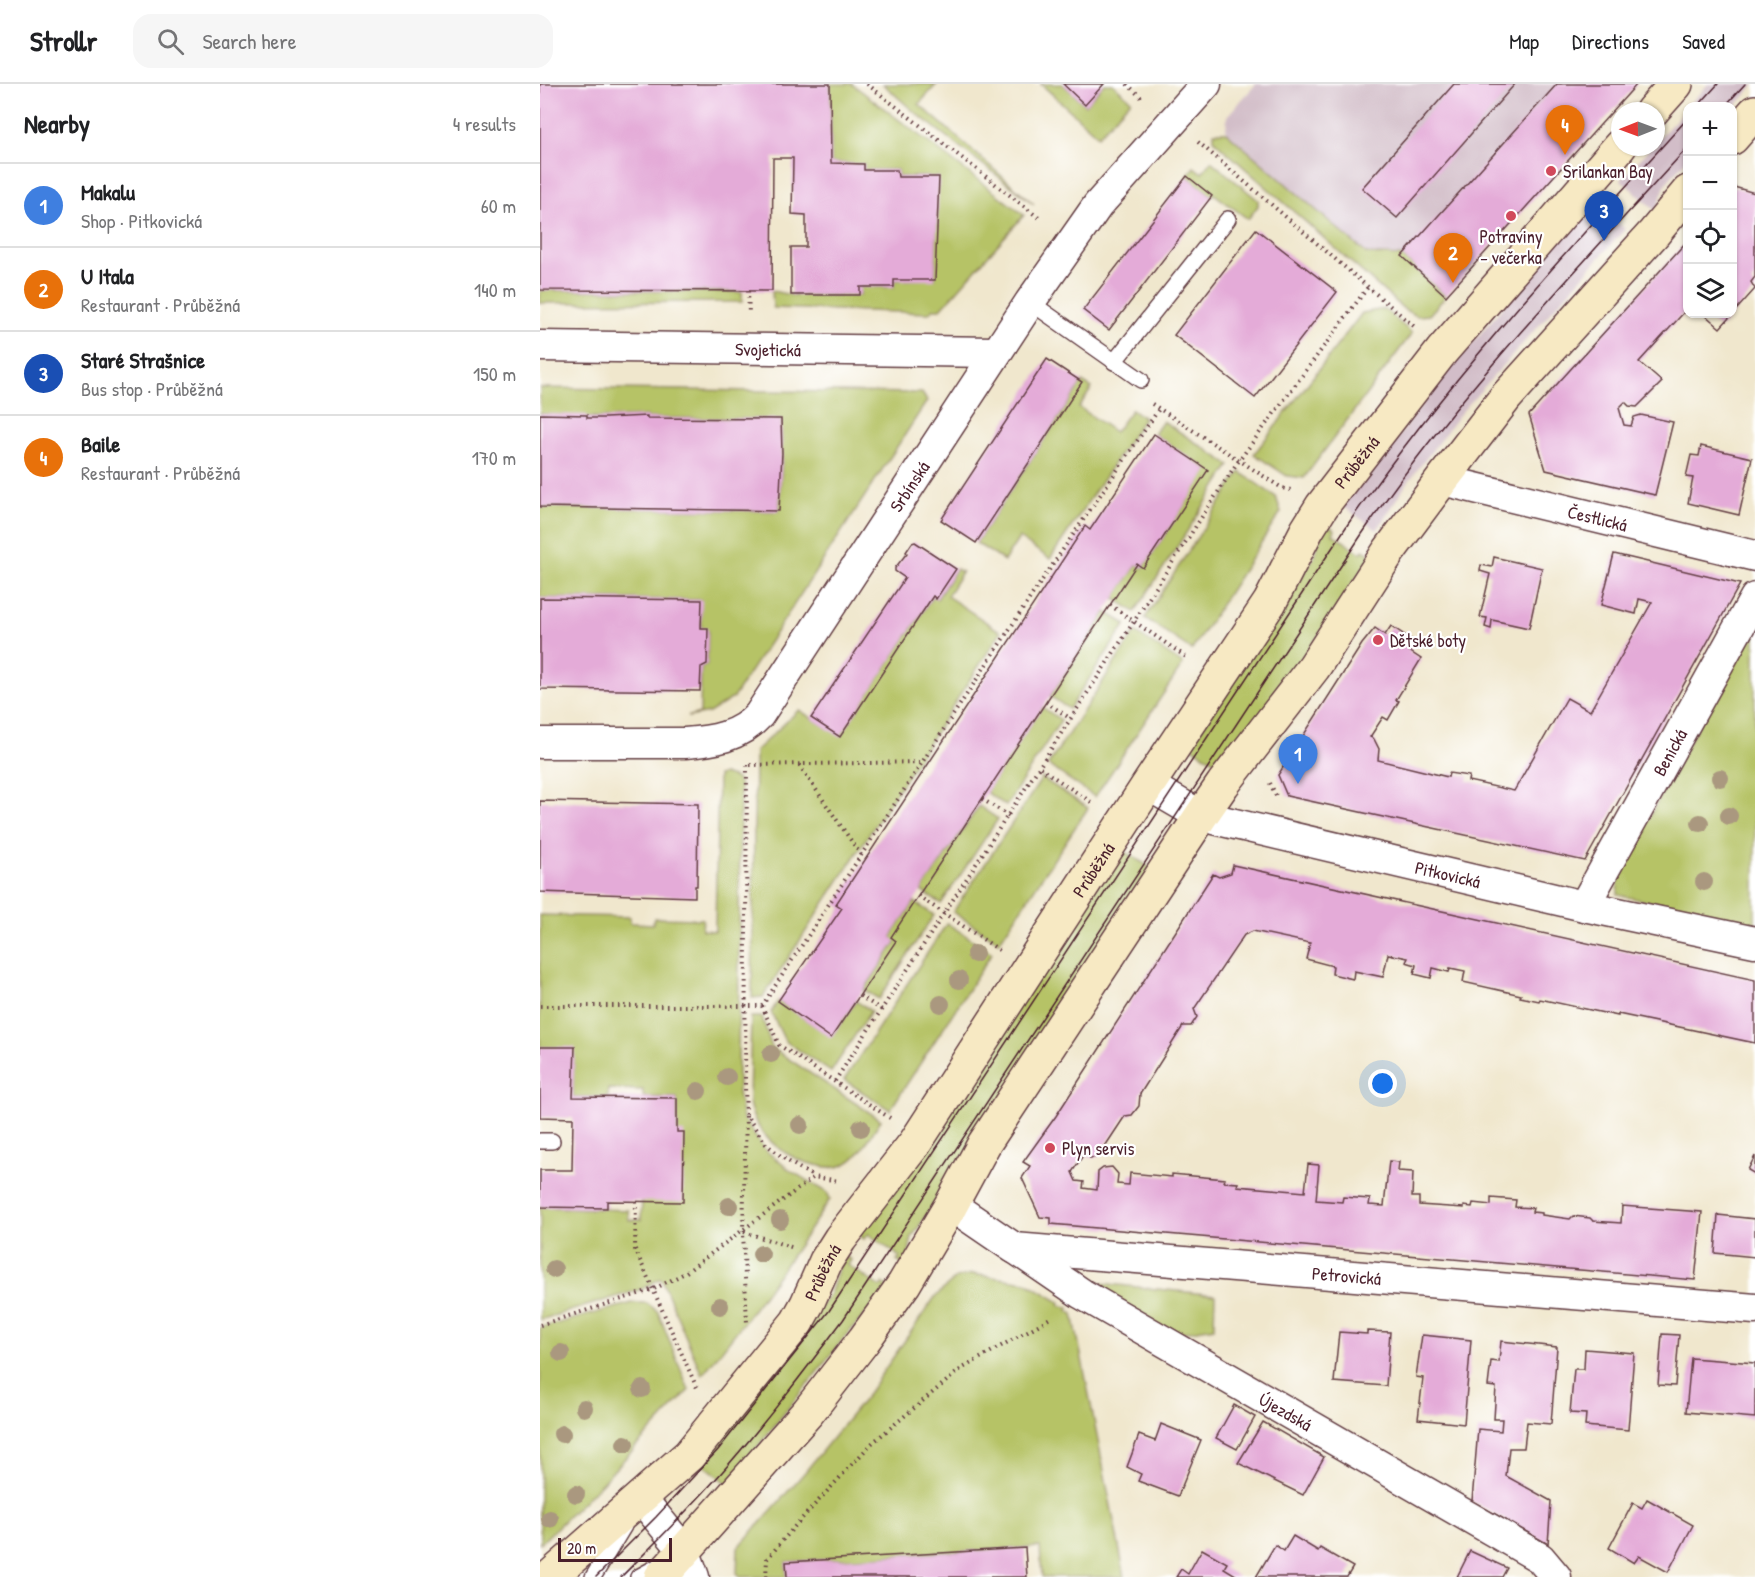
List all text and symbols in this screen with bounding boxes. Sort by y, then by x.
search box [133,14,553,68]
text: Strollr [30,22,97,60]
icon: search [154,25,187,58]
text: Search here [202,26,296,56]
text: Map [1509,27,1539,56]
text: Directions [1572,27,1649,56]
text: Saved [1682,27,1725,56]
north arrow [1611,102,1665,156]
map controls [1683,102,1737,318]
button: + [1683,102,1737,156]
text: Nearby [24,106,90,141]
pin: 4 [1546,106,1584,155]
text: 4 results [453,110,516,137]
button: − [1683,156,1737,210]
place label: Srilankan Bay [1563,159,1653,184]
marker: Srilankan Bay [1544,164,1558,178]
text: Makalu [81,177,135,207]
text: 1 [40,192,47,219]
text: 60 m [481,192,516,219]
pin: 3 [1584,192,1624,241]
text: Shop · Pitkovická [81,207,202,234]
marker: Potraviny – večerka [1504,209,1518,223]
button: locate [1683,210,1737,264]
place label: Potraviny – večerka [1479,224,1543,270]
pin: 2 [1434,234,1472,283]
text: U Itala [81,261,134,291]
button: layers [1683,264,1737,318]
text: 2 [39,276,48,303]
text: 140 m [474,276,516,303]
text: Restaurant · Průběžná [81,291,240,318]
street label: Svojetická [735,336,801,362]
text: Staré Strašnice [81,345,205,375]
text: 3 [39,360,48,387]
text: 150 m [473,360,516,387]
text: Bus stop · Průběžná [81,375,223,402]
text: Baile [81,429,120,459]
street label: Průběžná [1328,430,1385,493]
text: 4 [40,444,47,471]
text: 170 m [472,444,516,471]
street label: Srbínská [883,456,935,517]
text: Restaurant · Průběžná [81,459,240,486]
street label: Čestlická [1565,498,1630,537]
place label: Dětské boty [1390,628,1466,653]
marker: Dětské boty [1371,633,1385,647]
street label: Benická [1646,724,1693,780]
pin: 1 [1278,734,1317,784]
street label: Průběžná [1066,837,1120,902]
street label: Pitkovická [1413,854,1483,894]
your location [1368,1069,1397,1098]
place label: Plyn servis [1062,1136,1135,1161]
marker: Plyn servis [1043,1141,1057,1155]
street label: Průběžná [798,1239,846,1305]
street label: Petrovická [1311,1260,1382,1291]
street label: Újezdská [1255,1386,1317,1437]
scale bar [558,1535,672,1562]
text: 20 m [567,1537,596,1559]

